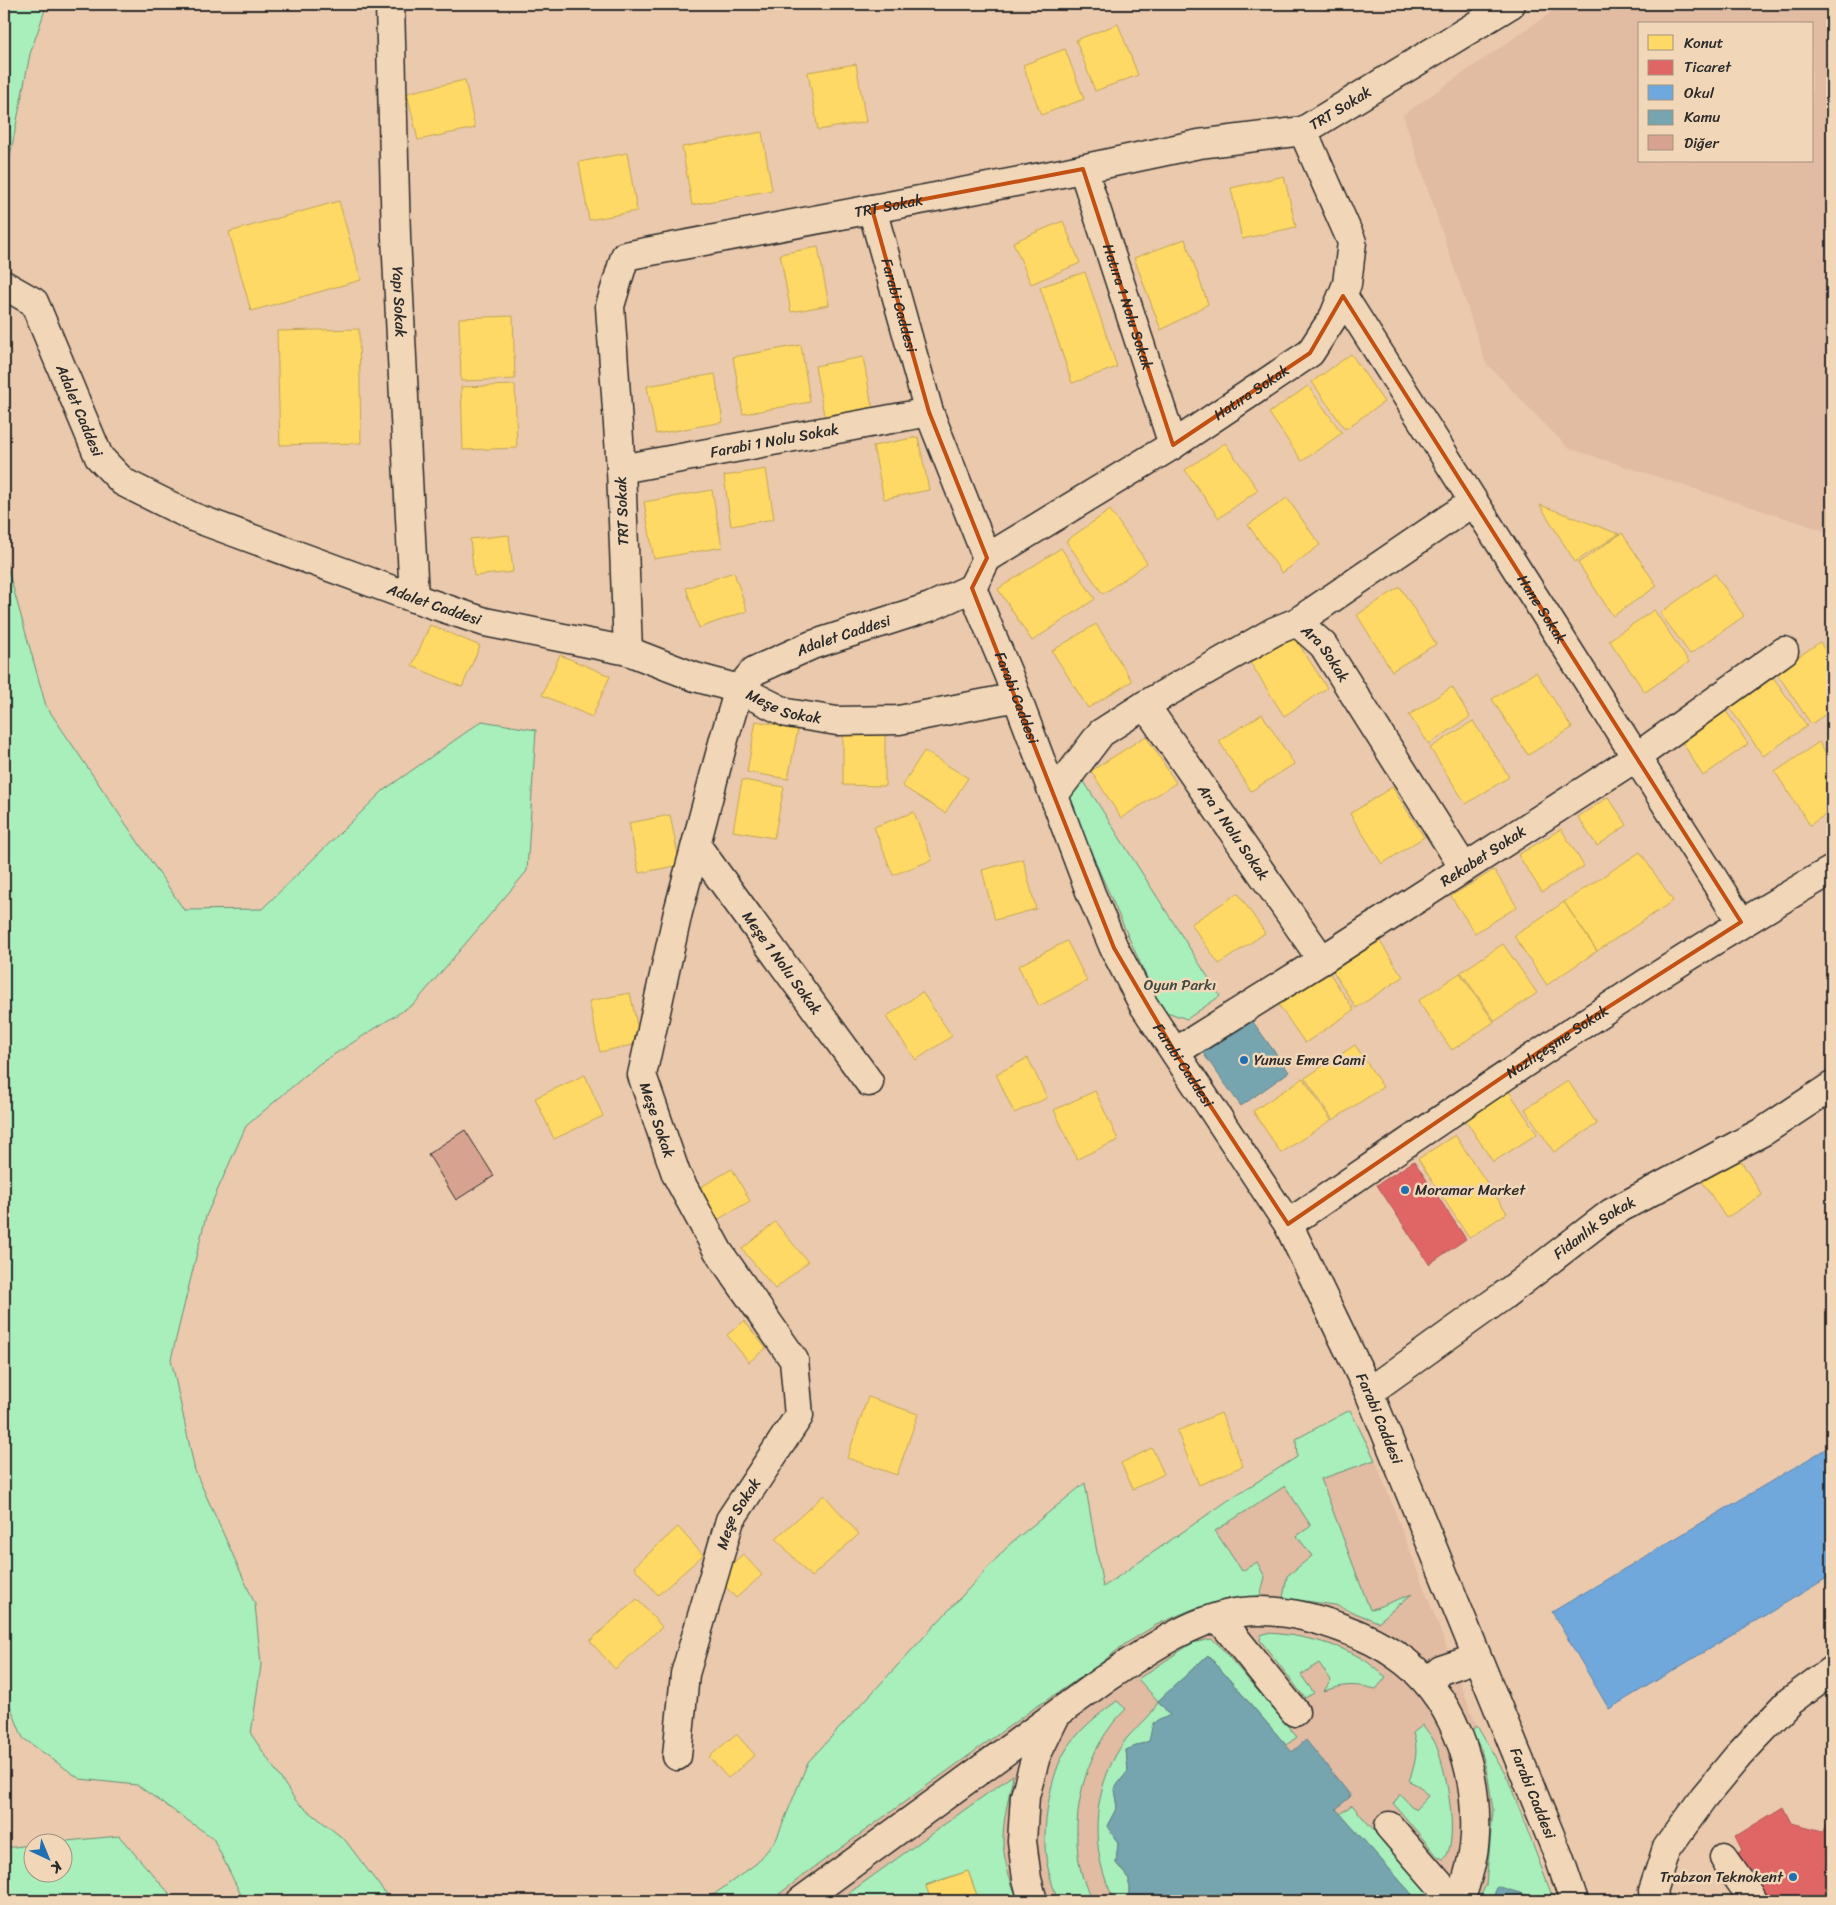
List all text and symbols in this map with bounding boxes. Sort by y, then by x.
legend [1638,22,1814,162]
text: Konut [1684,30,1724,56]
text: Ticaret [1684,54,1732,80]
street label: TRT Sokak [1304,79,1377,137]
text: Okul [1684,80,1715,106]
text: Kamu [1684,104,1720,130]
text: Diğer [1684,130,1719,156]
street label: TRT Sokak [852,187,925,225]
street label: Hatıra 1 Nolu Sokak [1095,240,1161,373]
street label: Farabi Caddesi [873,255,925,356]
street label: Yapı Sokak [384,266,414,338]
street label: Hatıra Sokak [1208,357,1295,427]
street label: Adalet Caddesi [48,359,111,461]
street label: Farabi 1 Nolu Sokak [708,416,841,465]
street label: TRT Sokak [608,476,636,546]
street label: Hane Sokak [1510,569,1574,649]
street label: Adalet Caddesi [382,576,485,633]
street label: Adalet Caddesi [791,607,895,664]
street label: Ara Sokak [1294,617,1356,687]
street label: Farabi Caddesi [987,648,1047,748]
street label: Meşe Sokak [742,682,823,731]
street label: Ara 1 Nolu Sokak [1190,778,1276,886]
street label: Rekabet Sokak [1435,819,1531,894]
street label: Meşe 1 Nolu Sokak [735,905,829,1020]
park label: Oyun Parkı [1144,972,1216,998]
street label: Nazlıçeşme Sokak [1500,998,1614,1085]
street label: Farabi Caddesi [1146,1018,1221,1114]
place label: Yunus Emre Cami [1254,1047,1366,1073]
marker: Yunus Emre Cami [1238,1054,1250,1066]
street label: Meşe Sokak [632,1079,682,1162]
place label: Moramar Market [1415,1177,1526,1203]
marker: Moramar Market [1399,1184,1411,1196]
street label: Fidanlık Sokak [1547,1189,1640,1266]
street label: Farabi Caddesi [1349,1368,1410,1469]
street label: Meşe Sokak [709,1472,768,1553]
street label: Farabi Caddesi [1503,1743,1564,1844]
north arrow [22,1832,72,1882]
text: K [44,1854,69,1880]
place label: Trabzon Teknokent [1660,1864,1784,1890]
marker: Trabzon Teknokent [1787,1871,1799,1883]

